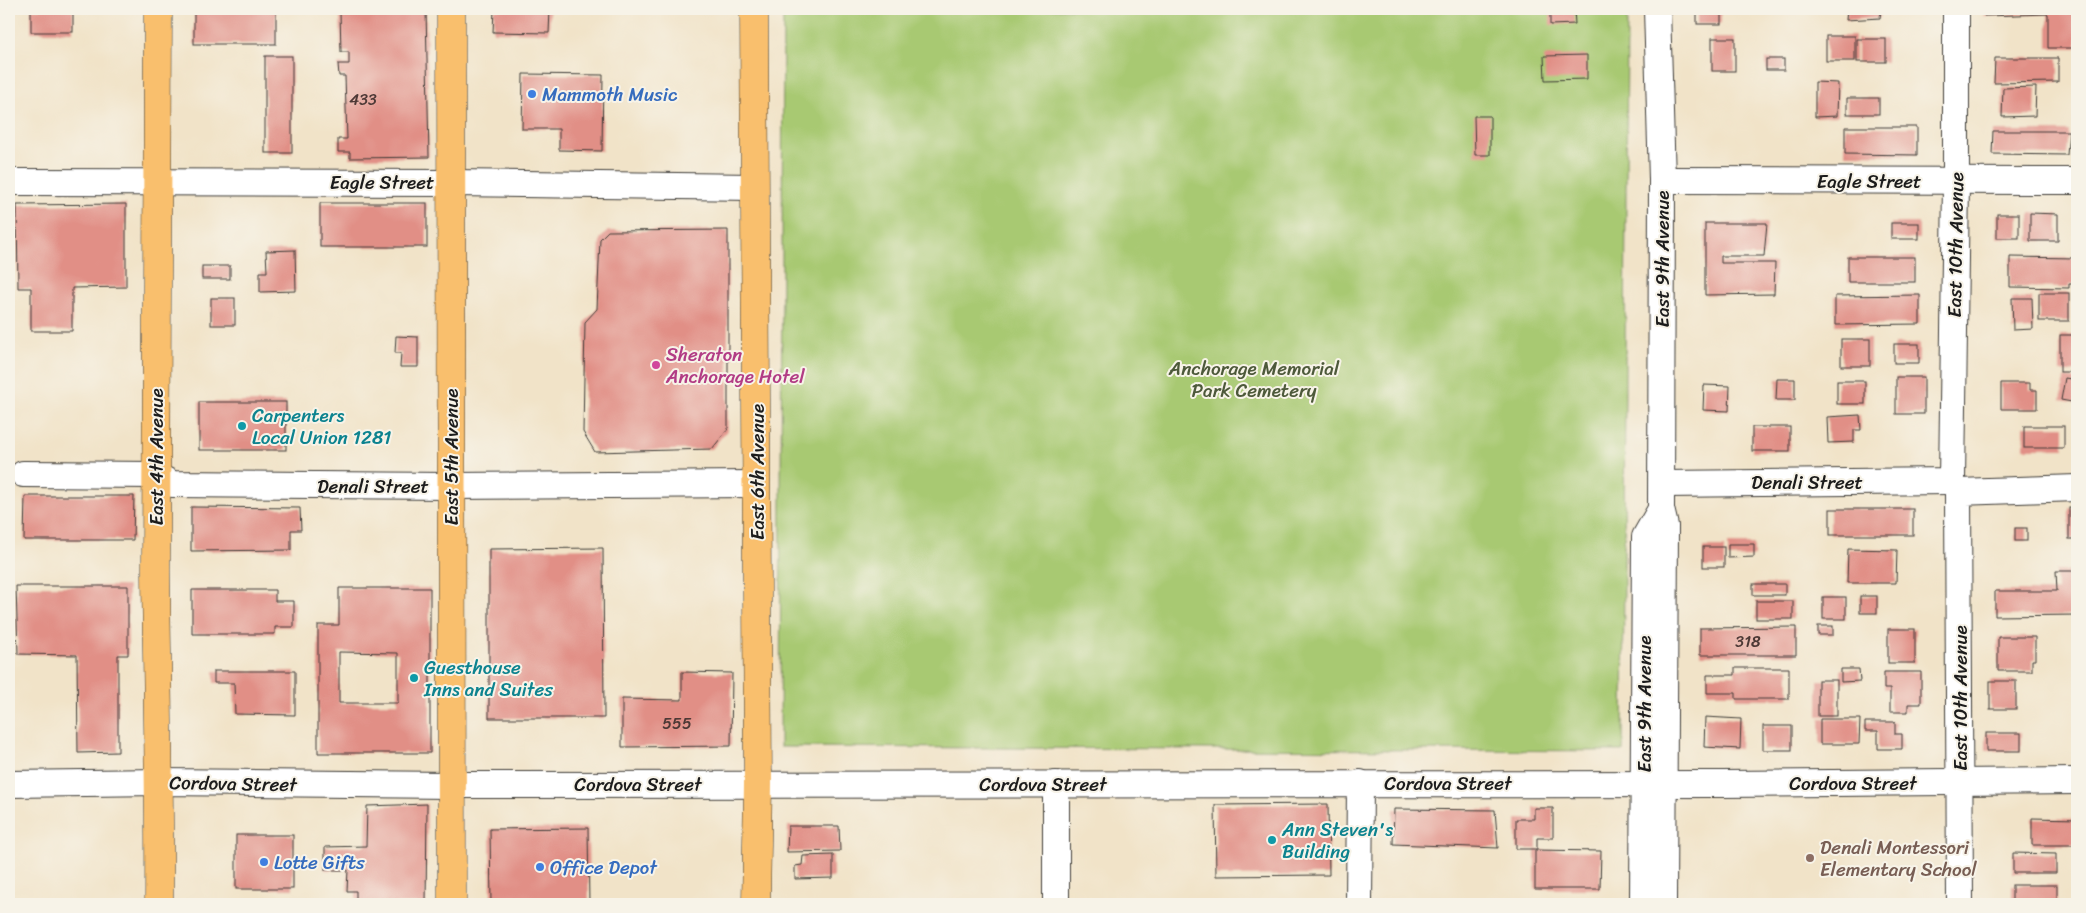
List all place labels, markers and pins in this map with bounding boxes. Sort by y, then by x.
place label: Mammoth Music [542,78,678,111]
marker: Mammoth Music [526,88,538,100]
place label: Sheraton Anchorage Hotel [665,338,805,393]
marker: Sheraton Anchorage Hotel [650,359,662,371]
place label: Carpenters Local Union 1281 [252,399,392,454]
marker: Carpenters Local Union 1281 [236,420,248,432]
place label: Guesthouse Inns and Suites [423,651,553,706]
marker: Guesthouse Inns and Suites [408,672,420,684]
place label: Ann Steven's Building [1281,813,1393,868]
place label: Denali Montessori Elementary School [1820,831,1977,886]
marker: Ann Steven's Building [1266,834,1278,846]
place label: Lotte Gifts [274,846,365,879]
place label: Office Depot [550,851,658,884]
marker: Denali Montessori Elementary School [1804,852,1816,864]
marker: Lotte Gifts [258,856,270,868]
marker: Office Depot [534,861,546,873]

